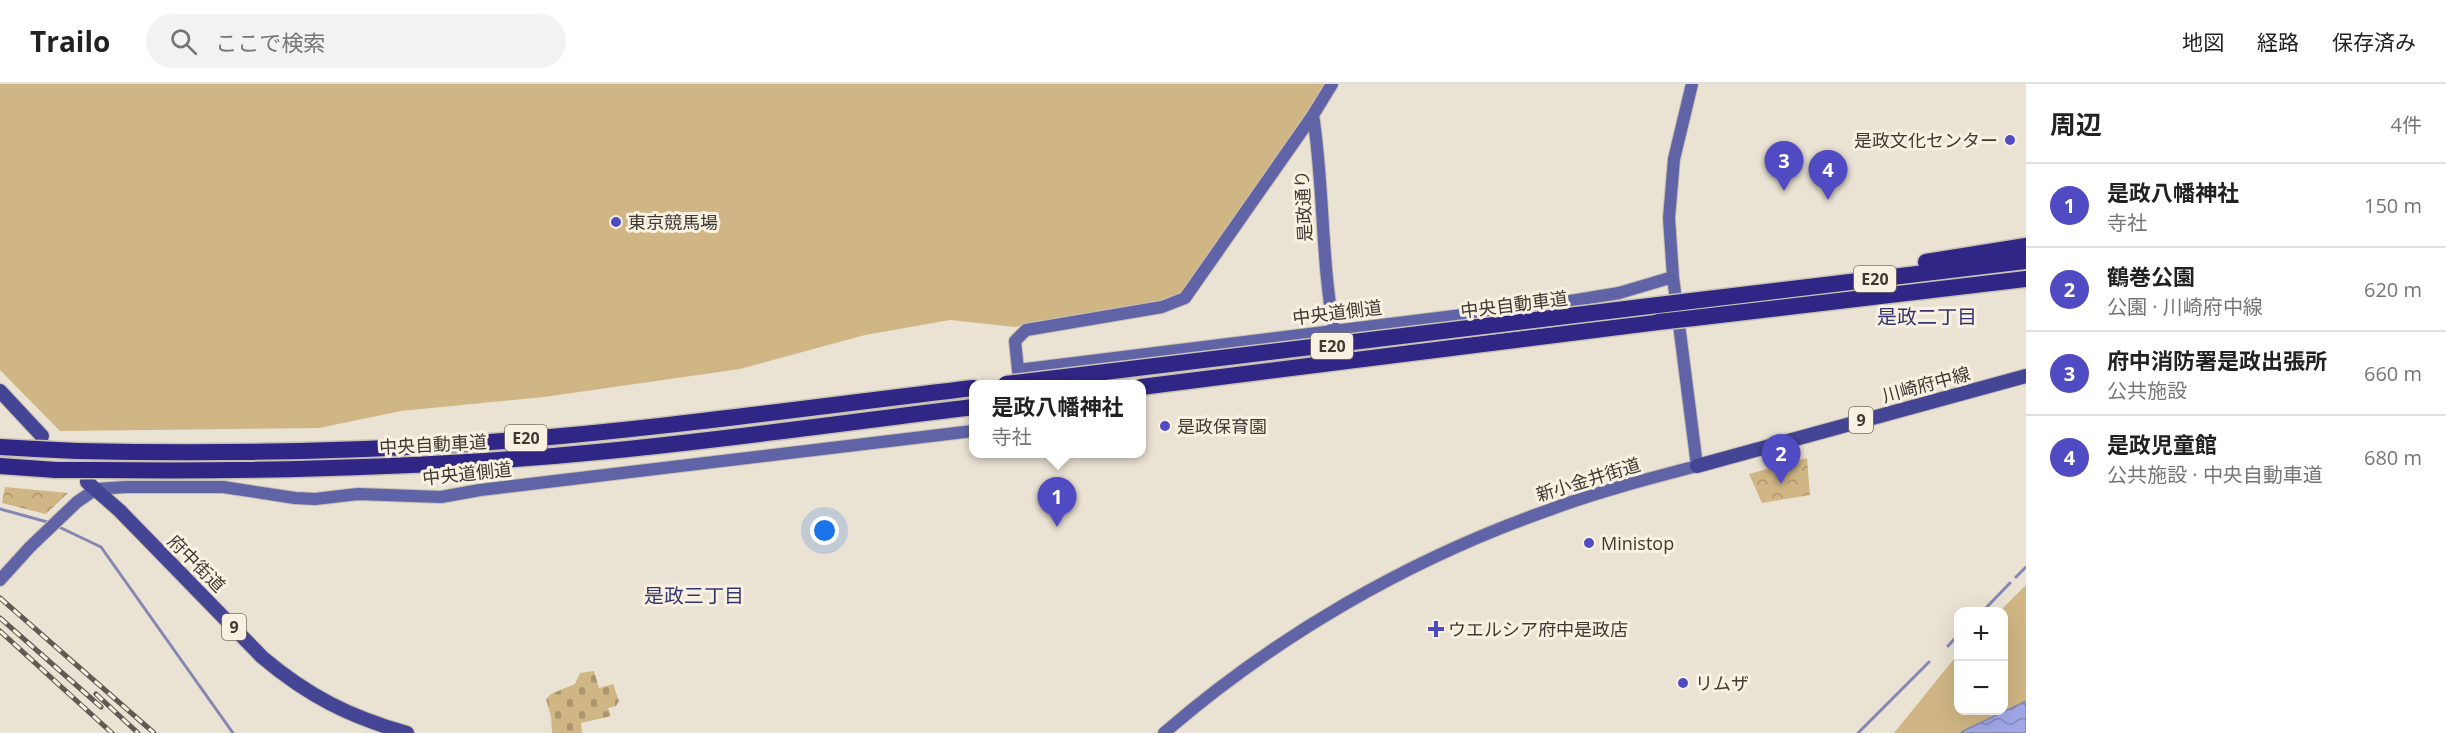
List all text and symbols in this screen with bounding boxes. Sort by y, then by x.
search box [146,14,566,68]
text: Trailo [30,22,110,60]
icon: search [167,25,200,58]
text: ここで検索 [215,27,325,57]
text: 地図 [2182,28,2224,56]
text: 経路 [2257,28,2299,56]
text: 保存済み [2332,28,2416,56]
text: 周辺 [2050,106,2102,142]
text: 4件 [2391,111,2422,138]
place label: 是政文化センター [1854,128,1998,152]
marker: 是政文化センター [2003,133,2017,147]
pin: 3 [1764,141,1804,191]
pin: 4 [1808,150,1848,200]
street label: 是政通り [1289,169,1317,243]
text: 是政八幡神社 [2107,177,2239,207]
text: 1 [2064,192,2075,219]
text: 150 m [2364,192,2422,219]
text: 寺社 [2107,209,2147,236]
place label: 東京競馬場 [628,210,718,234]
marker: 東京競馬場 [609,215,623,229]
text: 鶴巻公園 [2107,261,2195,291]
road number: E20 [1854,266,1896,292]
text: 2 [2064,276,2075,303]
text: 620 m [2364,276,2422,303]
street label: 中央自動車道 [1459,286,1569,322]
text: 公園 · 川崎府中線 [2107,293,2263,320]
street label: 中央道側道 [1291,295,1383,329]
district label: 是政二丁目 [1877,303,1977,330]
road number: E20 [1311,333,1353,359]
text: 府中消防署是政出張所 [2107,345,2327,375]
text: 3 [2064,360,2075,387]
text: 660 m [2364,360,2422,387]
street label: 川崎府中線 [1879,361,1973,407]
text: 公共施設 [2107,377,2187,404]
popup [969,380,1146,458]
text: 是政八幡神社 [991,391,1124,421]
road number: 9 [1849,407,1873,433]
place label: 是政保育園 [1177,414,1267,438]
marker: 是政保育園 [1158,419,1172,433]
text: 寺社 [991,423,1031,450]
road number: E20 [505,425,547,451]
street label: 中央自動車道 [378,429,488,459]
text: 是政児童館 [2107,429,2217,459]
pin: 2 [1762,434,1800,484]
text: 4 [2064,444,2075,471]
text: 680 m [2364,444,2422,471]
street label: 新小金井街道 [1533,452,1643,506]
street label: 中央道側道 [421,456,513,490]
text: 公共施設 · 中央自動車道 [2107,461,2323,488]
pin: 1 [1038,478,1076,527]
your location [810,516,839,545]
street label: 府中街道 [163,529,231,597]
place label: Ministop [1601,531,1674,555]
marker: Ministop [1582,536,1596,550]
district label: 是政三丁目 [644,582,744,609]
map controls [1954,607,2008,715]
button: + [1954,607,2008,661]
road number: 9 [222,614,246,640]
place label: ウエルシア府中是政店 [1448,617,1628,641]
marker: ウエルシア府中是政店 [1429,622,1443,636]
button: − [1954,661,2008,715]
place label: リムザ [1695,671,1749,695]
marker: リムザ [1676,676,1690,690]

